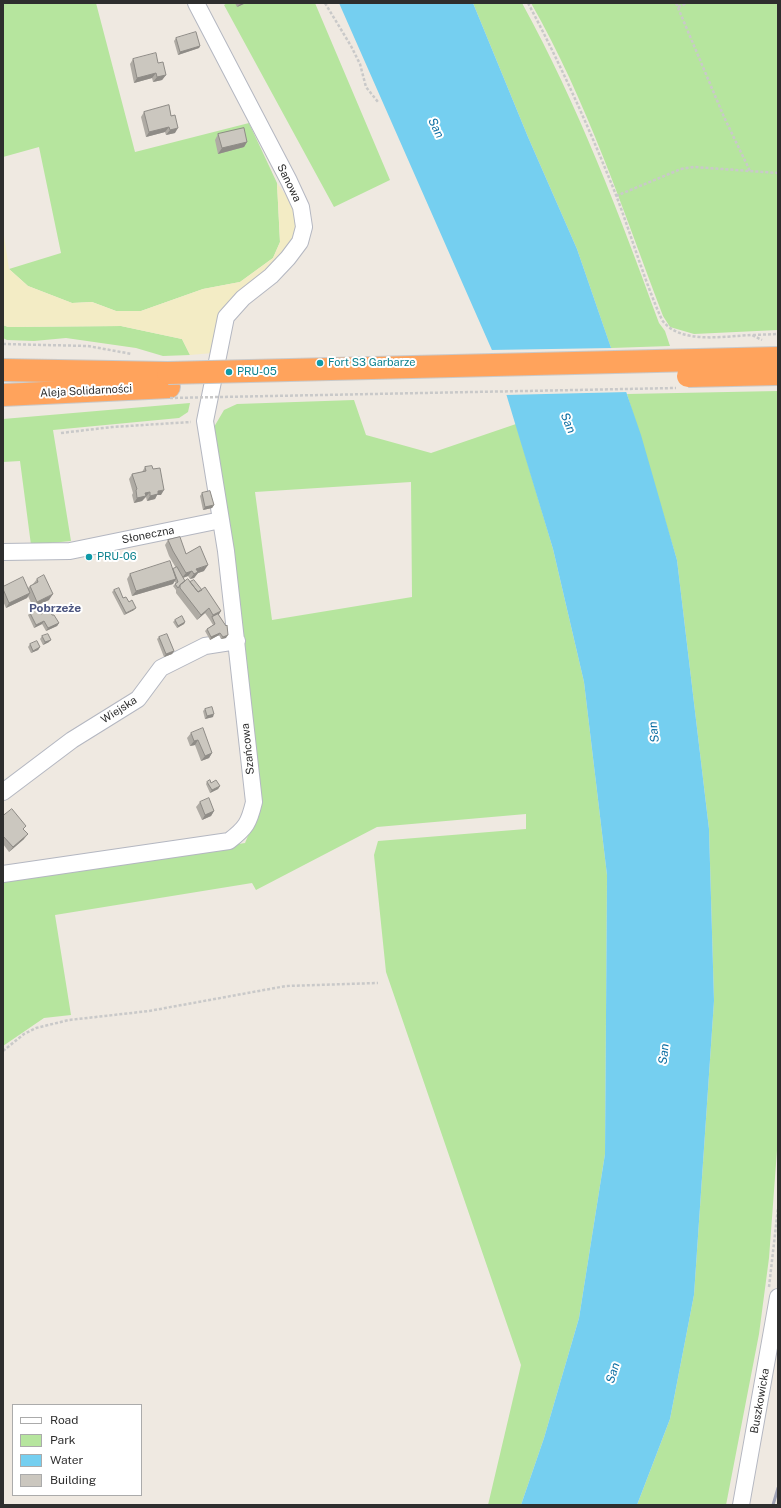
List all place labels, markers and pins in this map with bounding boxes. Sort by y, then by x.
place label: Fort S3 Garbarze [328,356,416,370]
marker: Fort S3 Garbarze [315,358,325,368]
place label: PRU-05 [237,365,277,379]
marker: PRU-05 [224,367,234,377]
place label: PRU-06 [97,550,137,564]
marker: PRU-06 [84,552,94,562]

